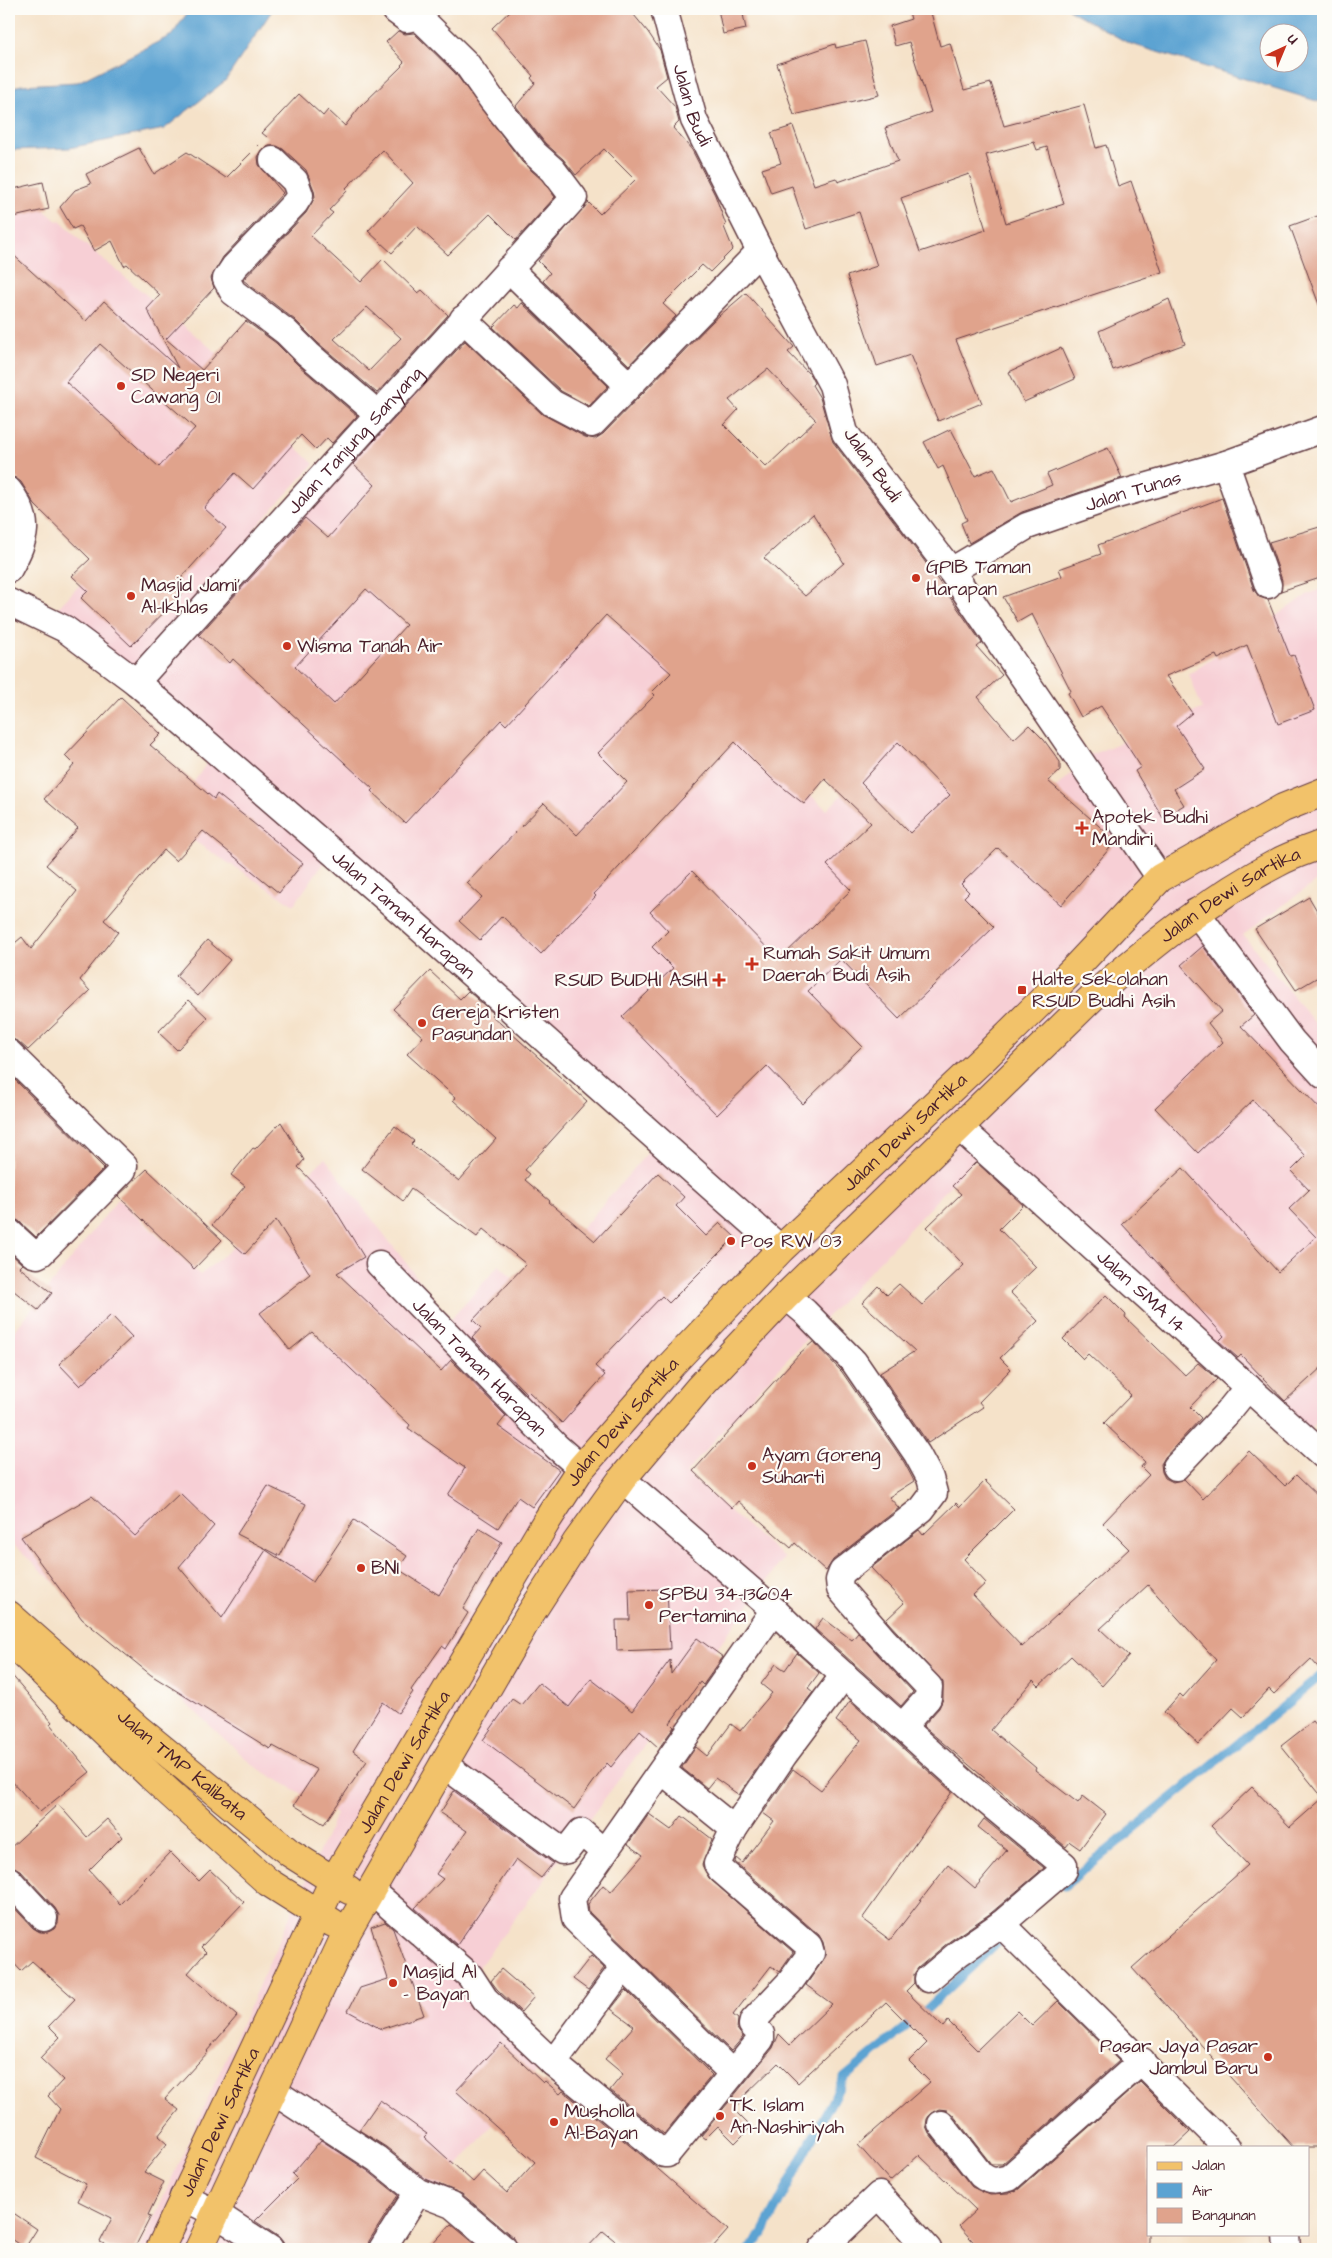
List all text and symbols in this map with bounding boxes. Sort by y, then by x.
north arrow [1260,22,1310,72]
text: U [1283,29,1302,49]
street label: Jalan Budi [666,61,719,151]
street label: Jalan Tanjung Sanyang [281,360,430,520]
place label: SD Negeri Cawang 01 [131,362,221,412]
marker: SD Negeri Cawang 01 [115,380,127,392]
street label: Jalan Budi [836,422,908,508]
street label: Jalan Tunas [1081,464,1185,519]
place label: GPIB Taman Harapan [926,554,1031,603]
place label: Masjid Jami' Al-Ikhlas [141,572,240,621]
marker: GPIB Taman Harapan [910,572,922,584]
marker: Masjid Jami' Al-Ikhlas [125,590,137,602]
place label: Wisma Tanah Air [297,633,443,660]
marker: Wisma Tanah Air [281,640,293,652]
place label: Apotek Budhi Mandiri [1092,804,1208,853]
marker: Apotek Budhi Mandiri [1076,822,1088,834]
street label: Jalan Dewi Sartika [1154,840,1305,950]
street label: Jalan Taman Harapan [326,844,481,985]
place label: Rumah Sakit Umum Daerah Budi Asih [763,940,929,989]
marker: Rumah Sakit Umum Daerah Budi Asih [745,957,759,971]
place label: Halte Sekolahan RSUD Budhi Asih [1032,966,1176,1015]
place label: RSUD BUDHI ASIH [554,967,708,994]
marker: RSUD BUDHI ASIH [712,973,726,987]
marker: Halte Sekolahan RSUD Budhi Asih [1016,984,1028,996]
place label: Gereja Kristen Pasundan [432,999,559,1048]
marker: Gereja Kristen Pasundan [416,1017,428,1029]
street label: Jalan Dewi Sartika [836,1067,973,1198]
place label: Pos RW 03 [741,1228,842,1255]
marker: Pos RW 03 [725,1235,737,1247]
street label: Jalan SMA 14 [1090,1244,1192,1339]
street label: Jalan Taman Harapan [406,1292,553,1442]
street label: Jalan Dewi Sartika [559,1351,685,1492]
place label: Ayam Goreng Suharti [762,1442,881,1491]
marker: Ayam Goreng Suharti [746,1460,758,1472]
place label: BNI [371,1555,399,1582]
marker: BNI [355,1562,367,1574]
place label: SPBU 34-13604 Pertamina [659,1581,793,1630]
marker: SPBU 34-13604 Pertamina [643,1599,655,1611]
street label: Jalan Dewi Sartika [351,1685,457,1839]
street label: Jalan TMP Kalibata [111,1703,253,1827]
place label: Masjid Al - Bayan [403,1959,477,2009]
marker: Masjid Al - Bayan [387,1977,399,1989]
place label: Pasar Jaya Pasar Jambul Baru [1100,2033,1259,2082]
street label: Jalan Dewi Sartika [173,2043,267,2202]
marker: Pasar Jaya Pasar Jambul Baru [1262,2051,1274,2063]
place label: TK. Islam An-Nashiriyah [730,2092,844,2142]
place label: Musholla Al-Bayan [564,2098,638,2148]
marker: TK. Islam An-Nashiriyah [714,2110,726,2122]
marker: Musholla Al-Bayan [548,2116,560,2128]
legend [1147,2146,1310,2236]
text: Jalan [1192,2155,1226,2176]
text: Air [1192,2181,1212,2202]
text: Bangunan [1192,2205,1256,2227]

